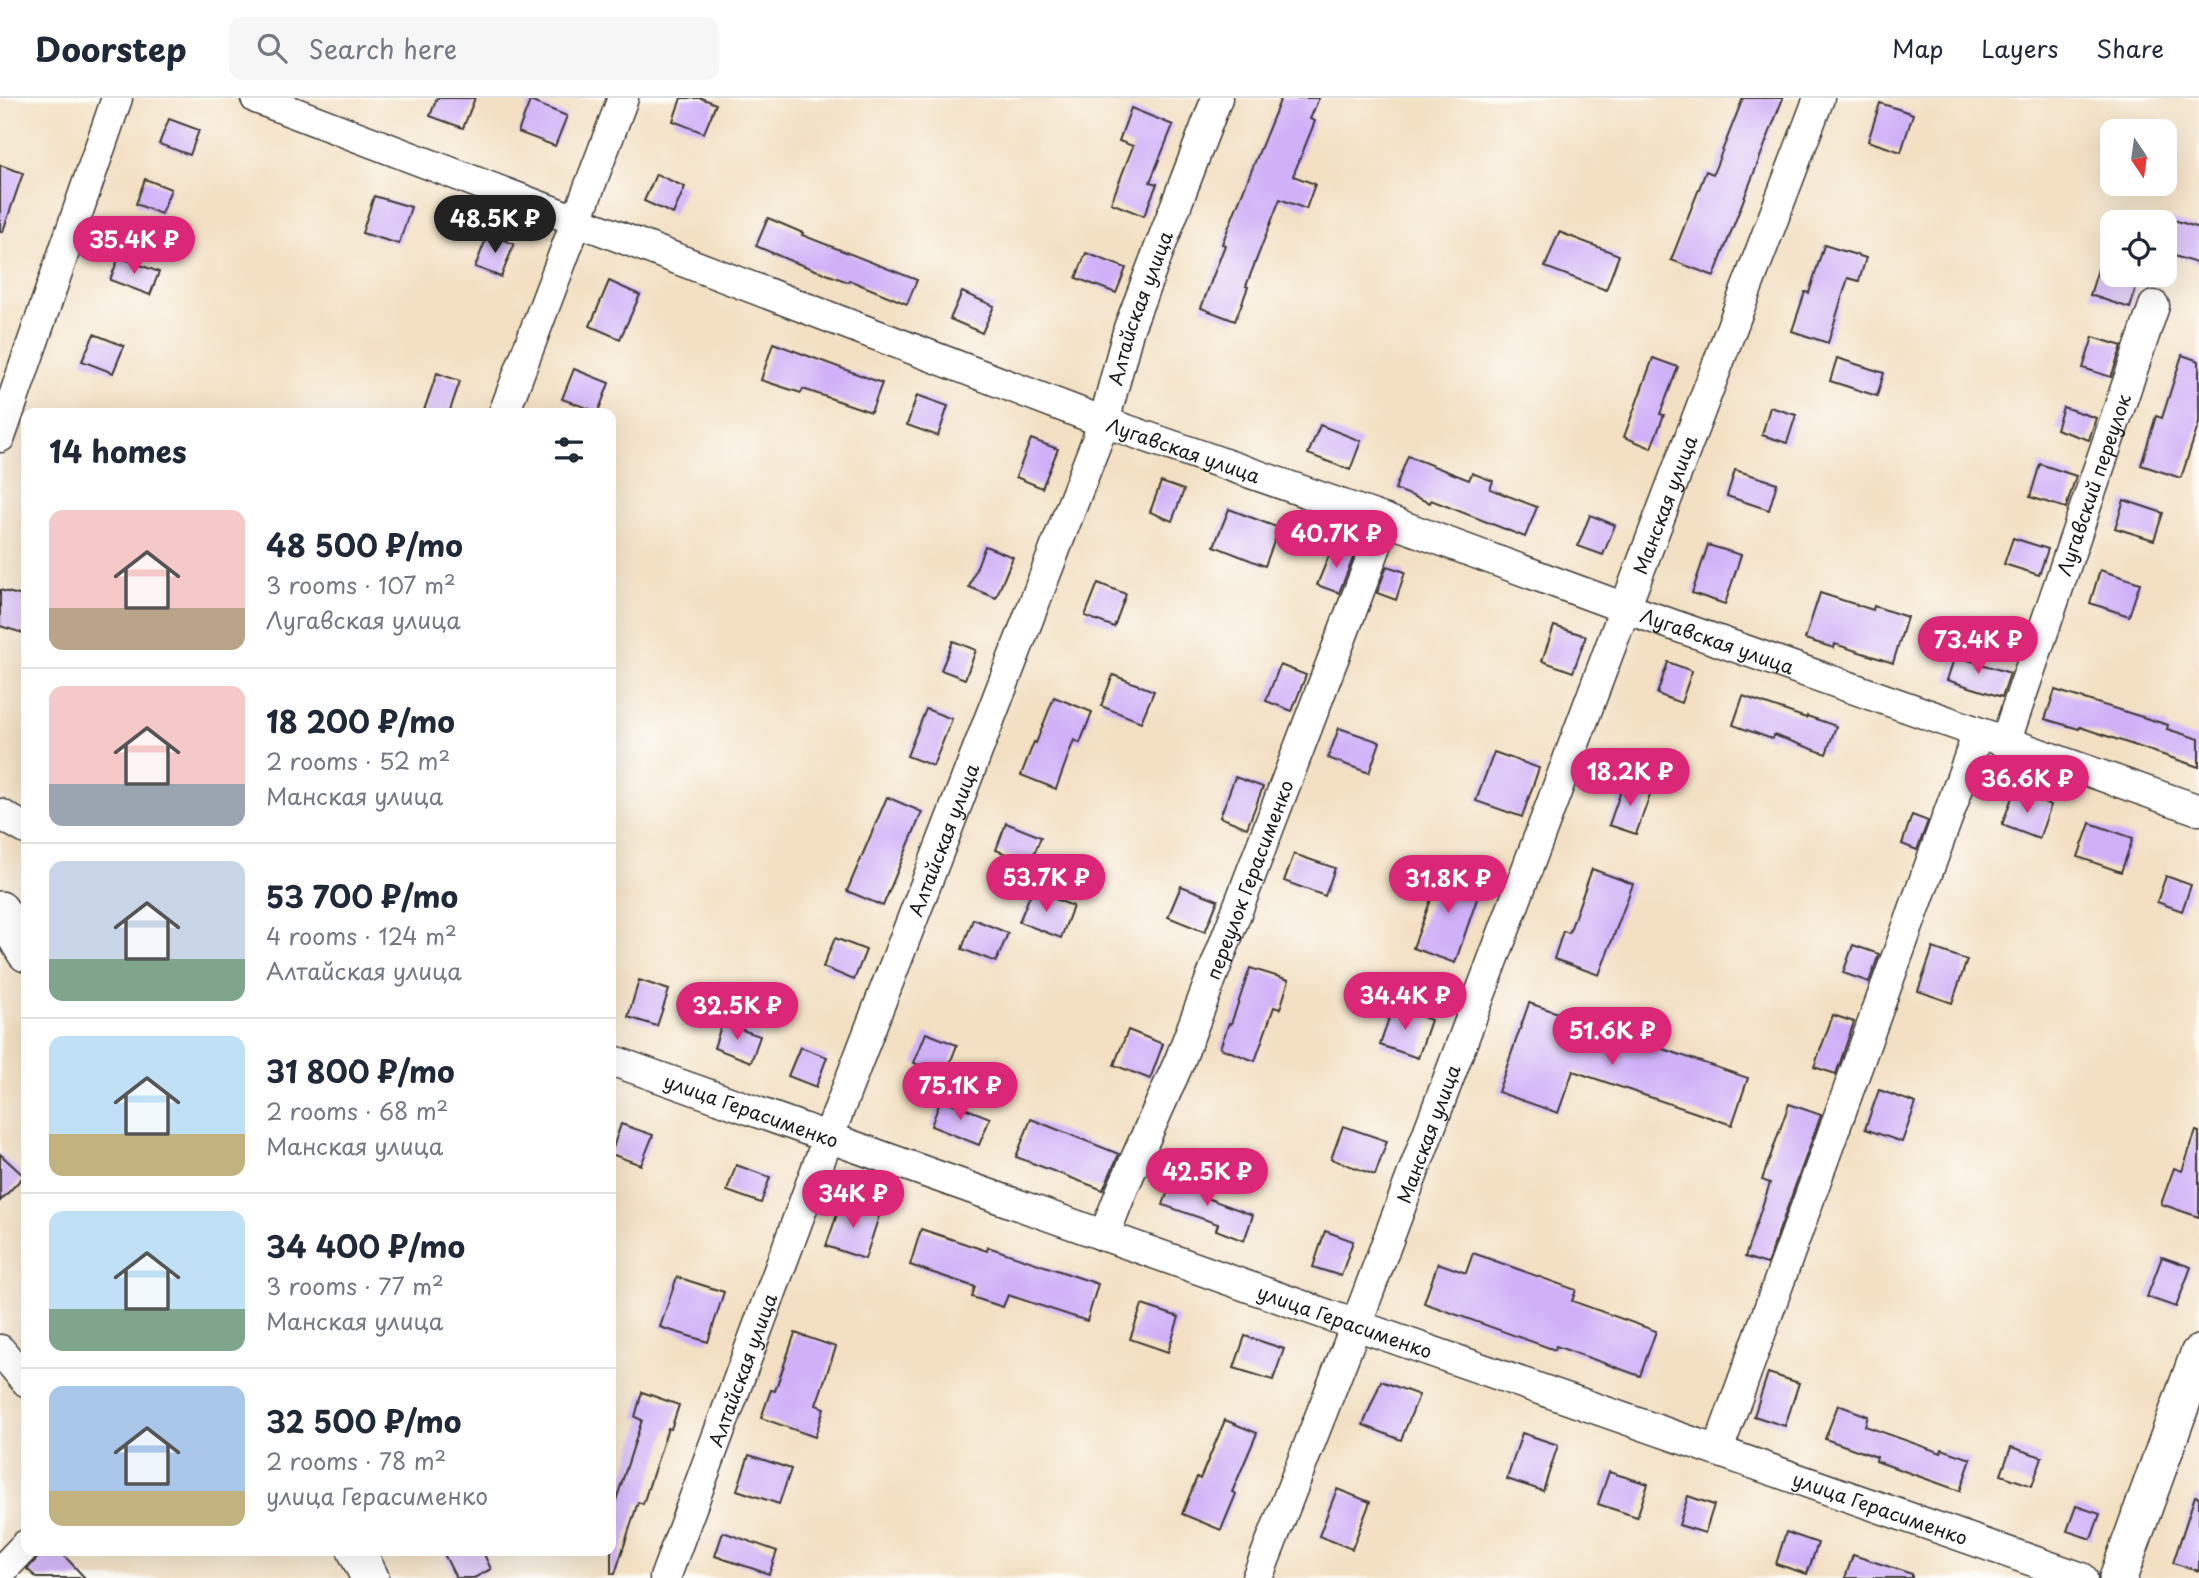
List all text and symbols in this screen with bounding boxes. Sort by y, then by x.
search box [229,17,719,80]
text: Doorstep [35,23,187,73]
icon: search [253,29,291,67]
text: Search here [309,29,457,68]
text: Map [1892,30,1943,66]
text: Layers [1981,30,2058,66]
text: Share [2096,30,2164,66]
north arrow [2100,119,2177,196]
map controls [2100,119,2177,287]
pin: 48.5K ₽ [430,195,560,255]
text: 48.5K ₽ [450,200,540,235]
button: locate [2100,210,2177,287]
pin: 35.4K ₽ [69,216,199,276]
text: 35.4K ₽ [89,221,179,256]
street label: Алтайская улица [1100,227,1179,388]
street label: Лугавский переулок [2049,389,2137,579]
street label: Лугавская улица [1103,410,1264,489]
text: 14 homes [49,428,187,473]
icon: filters [550,431,588,469]
street label: Манская улица [1625,431,1703,578]
pin: 40.7K ₽ [1271,510,1401,570]
text: 40.7K ₽ [1290,515,1382,550]
text: 48 500 ₽/mo [266,522,463,567]
icon: home [105,538,189,622]
text: 3 rooms · 107 m² [266,567,456,602]
street label: Лугавская улица [1637,601,1798,680]
text: Лугавская улица [266,602,461,637]
pin: 73.4K ₽ [1913,616,2043,676]
text: 73.4K ₽ [1934,621,2022,656]
text: 18 200 ₽/mo [266,698,455,743]
icon: home [105,714,189,798]
text: 2 rooms · 52 m² [266,743,450,778]
pin: 18.2K ₽ [1565,748,1695,808]
text: 18.2K ₽ [1587,753,1673,788]
pin: 36.6K ₽ [1962,756,2092,815]
street label: Алтайская улица [901,759,985,920]
text: 36.6K ₽ [1981,760,2073,795]
street label: переулок Герасименко [1198,776,1300,983]
text: Манская улица [266,778,443,813]
pin: 53.7K ₽ [981,854,1111,914]
pin: 31.8K ₽ [1383,856,1513,915]
text: 53.7K ₽ [1002,859,1090,894]
text: 31.8K ₽ [1405,860,1491,895]
text: 53 700 ₽/mo [266,873,458,918]
icon: home [105,889,189,973]
text: 4 rooms · 124 m² [266,918,457,953]
text: Алтайская улица [266,953,462,988]
pin: 34.4K ₽ [1340,972,1470,1032]
text: 34.4K ₽ [1360,977,1450,1012]
pin: 32.5K ₽ [672,982,802,1042]
text: 32.5K ₽ [692,987,782,1022]
pin: 51.6K ₽ [1547,1007,1677,1067]
text: 51.6K ₽ [1569,1012,1655,1047]
text: 31 800 ₽/mo [266,1048,455,1093]
street label: Манская улица [1389,1060,1467,1207]
pin: 75.1K ₽ [895,1062,1025,1122]
icon: home [105,1064,189,1148]
street label: улица Герасименко [660,1066,843,1154]
text: 75.1K ₽ [919,1067,1001,1102]
text: 2 rooms · 68 m² [266,1093,448,1128]
text: Манская улица [266,1128,443,1163]
pin: 42.5K ₽ [1142,1148,1272,1208]
text: 42.5K ₽ [1162,1153,1252,1188]
pin: 34K ₽ [804,1170,902,1230]
text: 34K ₽ [818,1175,888,1210]
text: 34 400 ₽/mo [266,1223,465,1268]
icon: home [105,1239,189,1323]
text: 3 rooms · 77 m² [266,1268,444,1303]
street label: улица Герасименко [1254,1277,1436,1365]
street label: Алтайская улица [701,1289,783,1451]
text: Манская улица [266,1303,443,1338]
text: 32 500 ₽/mo [266,1398,461,1443]
icon: home [105,1414,189,1498]
text: 2 rooms · 78 m² [266,1443,446,1478]
street label: улица Герасименко [1789,1464,1972,1551]
text: улица Герасименко [266,1478,488,1513]

